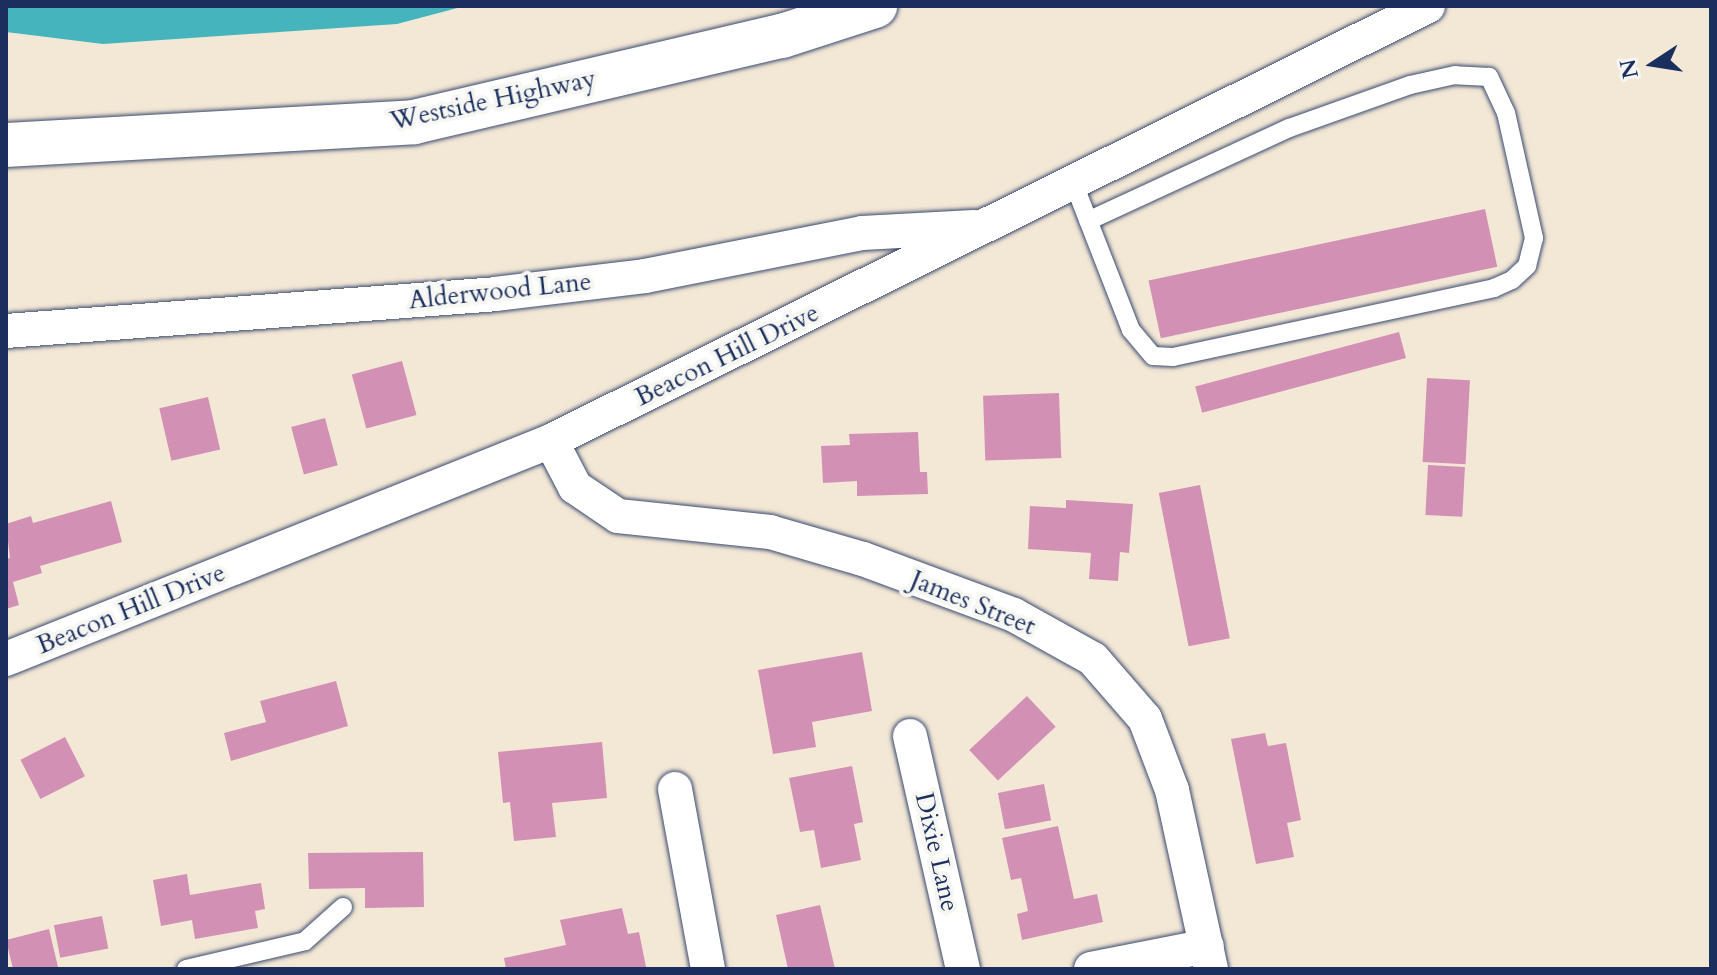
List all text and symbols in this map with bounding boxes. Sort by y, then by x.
north arrow [1613,24,1693,104]
text: N [1613,57,1646,81]
street label: Westside Highway [387,63,599,137]
street label: Alderwood Lane [407,266,593,316]
street label: Beacon Hill Drive [630,297,824,413]
street label: Beacon Hill Drive [32,557,230,661]
street label: James Street [906,564,1040,642]
street label: Dixie Lane [908,790,966,914]

